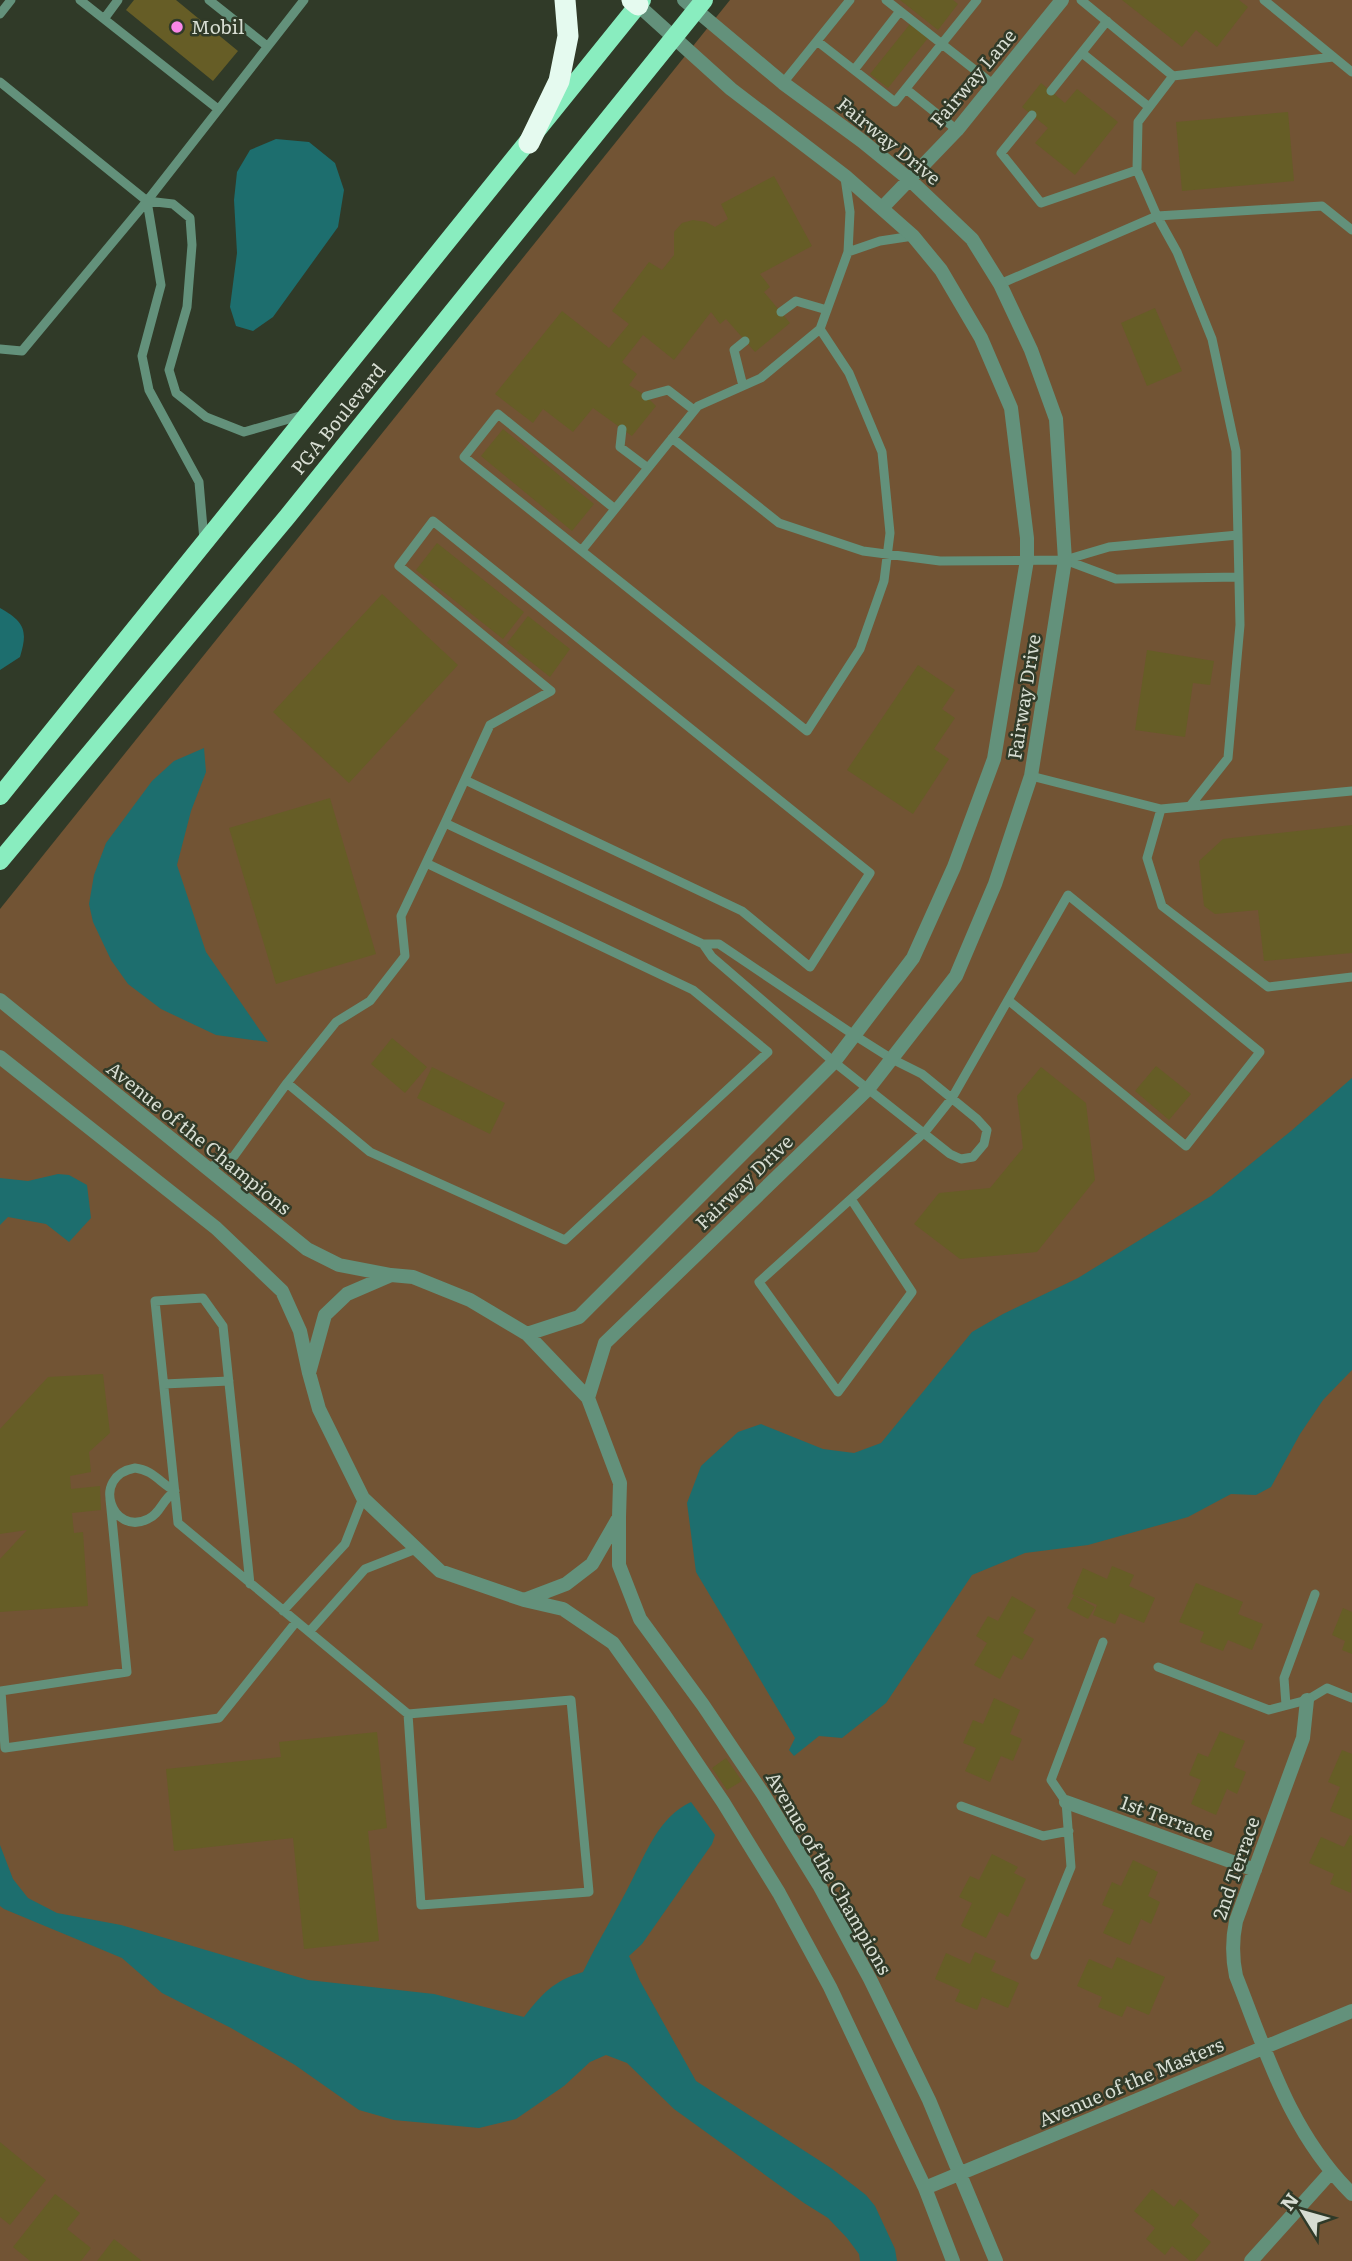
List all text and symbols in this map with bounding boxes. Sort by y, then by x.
place label: Mobil [191,12,244,40]
marker: Mobil [169,19,185,35]
street label: Fairway Lane [923,22,1022,133]
street label: Fairway Drive [832,90,948,191]
street label: PGA Boulevard [283,356,391,480]
street label: Fairway Drive [999,632,1047,761]
street label: Avenue of the Champions [101,1054,298,1221]
street label: Fairway Drive [688,1127,799,1235]
street label: Avenue of the Champions [760,1766,900,1980]
street label: 1st Terrace [1117,1787,1218,1847]
street label: 2nd Terrace [1204,1812,1266,1923]
street label: Avenue of the Masters [1034,2029,1228,2133]
north arrow [1268,2177,1338,2247]
text: N [1273,2186,1305,2216]

